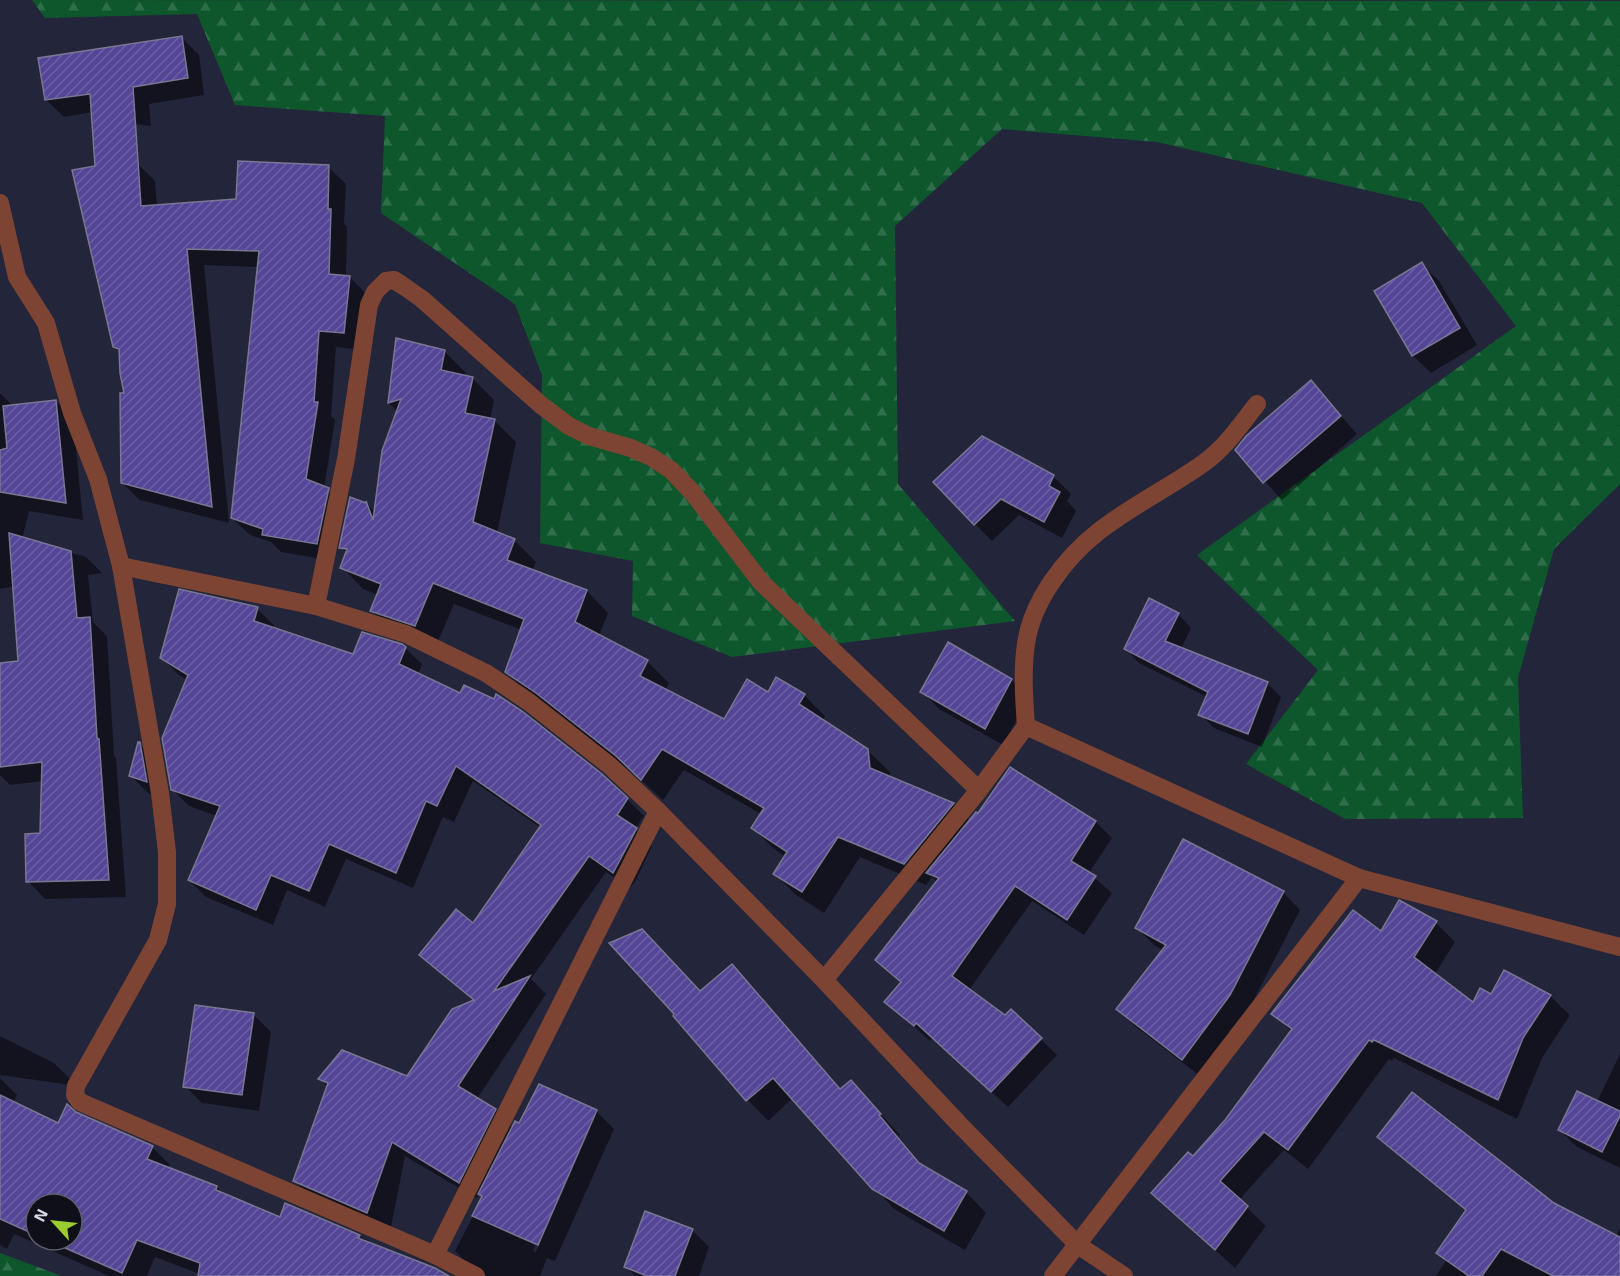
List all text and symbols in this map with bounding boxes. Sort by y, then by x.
north arrow [24,1192,84,1252]
text: N [29,1205,51,1224]

